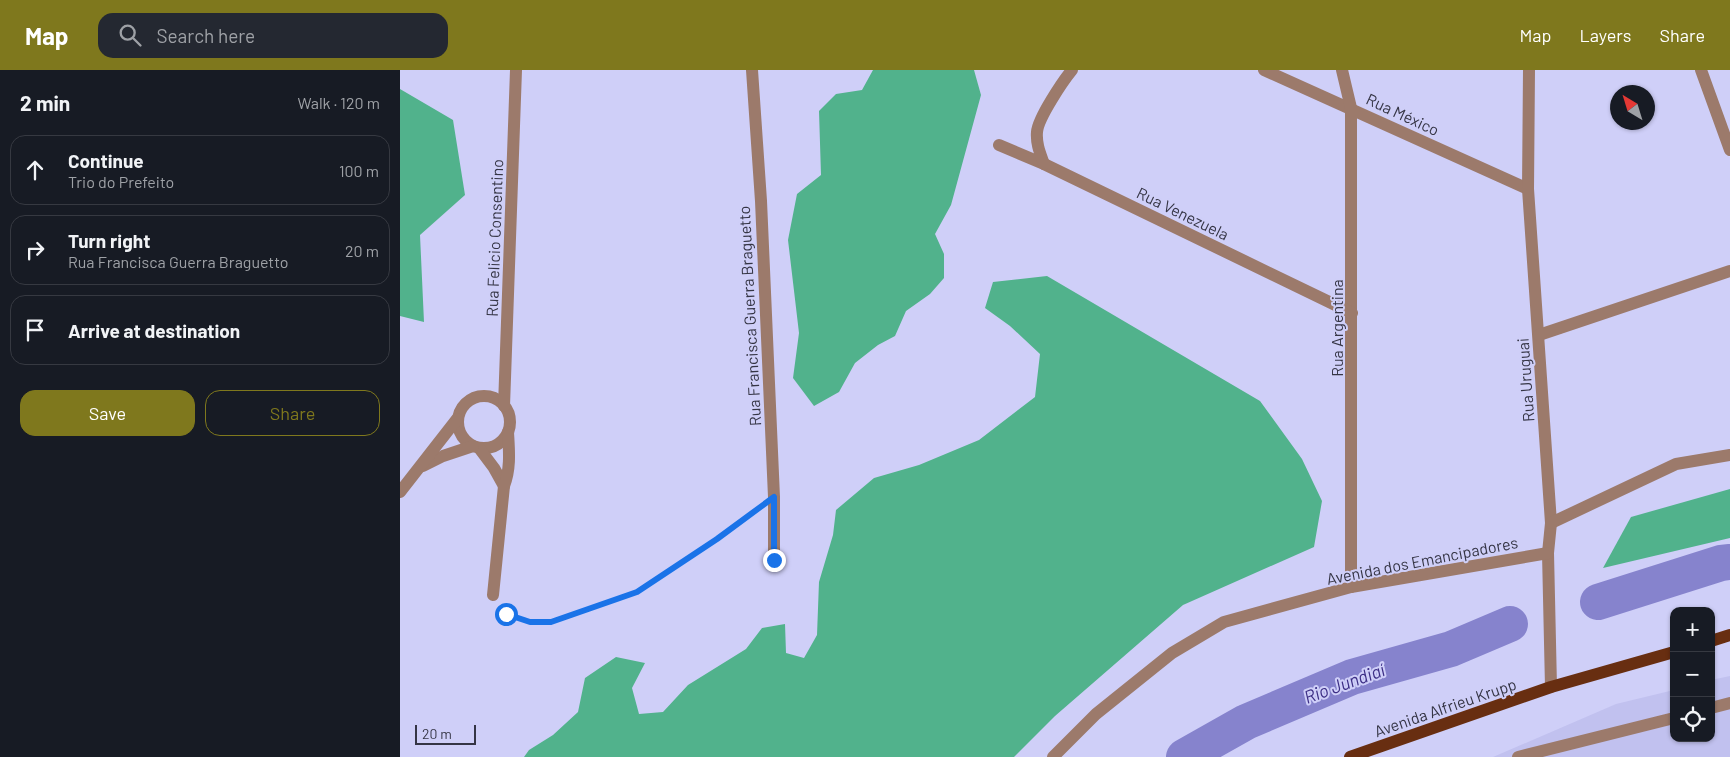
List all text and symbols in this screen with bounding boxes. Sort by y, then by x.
search box [98,13,448,58]
text: Map [25,21,68,50]
icon: search [116,21,144,49]
text: Search here [156,24,255,47]
text: Map [1519,24,1551,46]
text: Layers [1579,24,1632,46]
text: Share [1660,24,1705,46]
north arrow [1610,85,1655,130]
street label: Rua México [1364,89,1442,139]
text: 2 min [20,90,70,115]
text: Walk · 120 m [297,93,380,112]
text: Continue [68,149,144,172]
icon: ahead [21,156,49,184]
street label: Rua Felicio Consentino [482,159,506,317]
text: 100 m [339,161,379,180]
text: Trio do Prefeito [68,172,174,191]
street label: Rua Venezuela [1134,183,1232,243]
street label: Rua Francisca Guerra Braguetto [734,205,764,427]
text: Turn right [68,229,150,252]
icon: right [21,236,49,264]
text: 20 m [345,241,379,260]
text: Rua Francisca Guerra Braguetto [68,252,289,271]
street label: Rua Argentina [1327,279,1346,377]
icon: arrive [21,316,49,344]
text: Arrive at destination [68,319,240,342]
street label: Rua Uruguai [1513,337,1537,423]
button: Save [20,390,195,436]
button: Share [205,390,380,436]
street label: Avenida dos Emancipadores [1325,532,1519,588]
route end [763,549,786,572]
route start [495,603,518,626]
map controls [1670,607,1715,742]
button: + [1670,607,1715,652]
button: − [1670,652,1715,697]
water label: Rio Jundiaí [1301,658,1388,708]
street label: Avenida Alfrieu Krupp [1371,674,1519,740]
button: locate [1670,697,1715,742]
scale bar [415,722,476,745]
text: 20 m [422,725,452,742]

